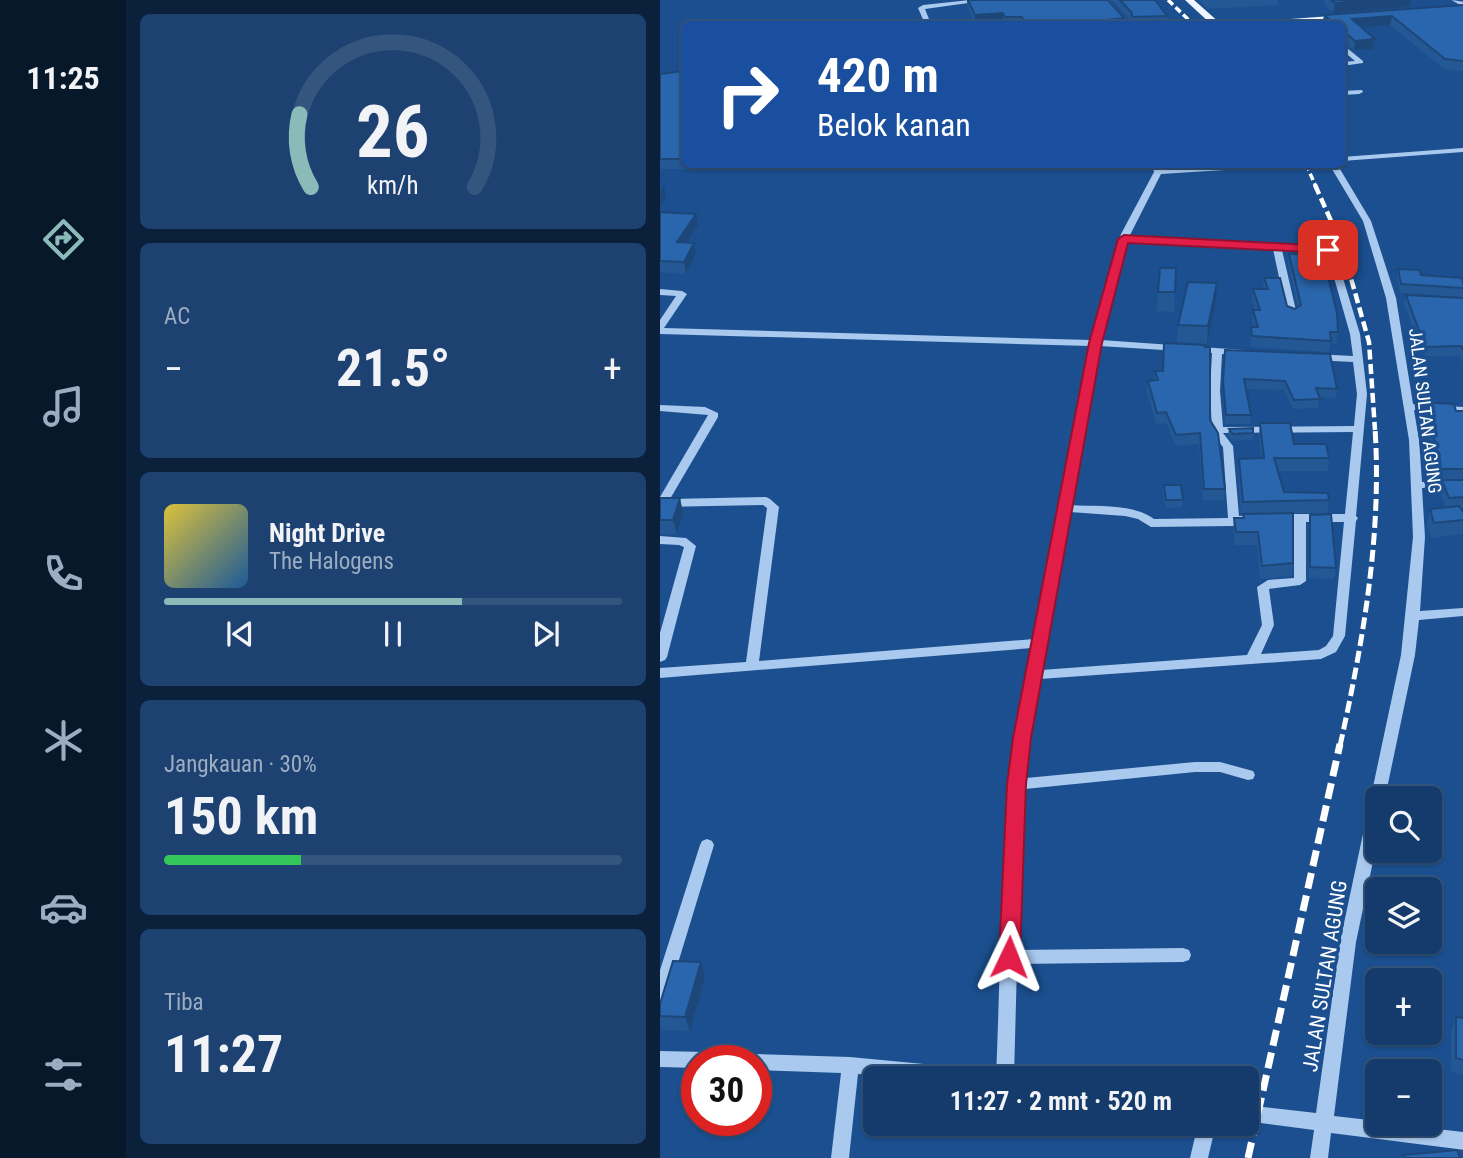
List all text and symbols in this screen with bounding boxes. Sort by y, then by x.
text: 420 m [817,47,939,104]
icon: right [702,49,793,140]
text: 11:25 [26,59,100,97]
text: 26 [356,90,430,176]
text: Belok kanan [817,106,971,144]
text: km/h [367,171,419,200]
icon: directions [39,215,88,264]
pin [1298,220,1358,280]
icon: arrive [1309,231,1347,269]
text: AC [164,303,190,330]
street label: JALAN SULTAN AGUNG [1405,327,1446,495]
text: 21.5° [336,338,450,399]
text: − [164,347,183,391]
text: + [603,347,622,391]
icon: music [39,382,88,431]
text: Night Drive [269,518,385,548]
text: The Halogens [269,548,394,575]
icon: phone [39,549,88,598]
icon: previous [221,615,259,653]
icon: pause [374,615,412,653]
icon: next [527,615,565,653]
icon: climate [39,716,88,765]
text: Jangkauan · 30% [164,751,317,778]
text: 150 km [164,786,318,847]
map controls [1365,786,1442,1136]
button: search [1365,786,1442,863]
button: layers [1365,877,1442,954]
street label: JALAN SULTAN AGUNG [1298,878,1352,1074]
icon: car [39,883,88,932]
position arrow [972,920,1046,994]
button: + [1365,968,1442,1045]
text: Tiba [164,989,204,1016]
text: 11:27 [164,1024,283,1085]
speed limit sign: 30 [681,1045,772,1136]
icon: filters [39,1050,88,1099]
button: − [1365,1059,1442,1136]
text: 11:27 · 2 mnt · 520 m [950,1086,1172,1116]

